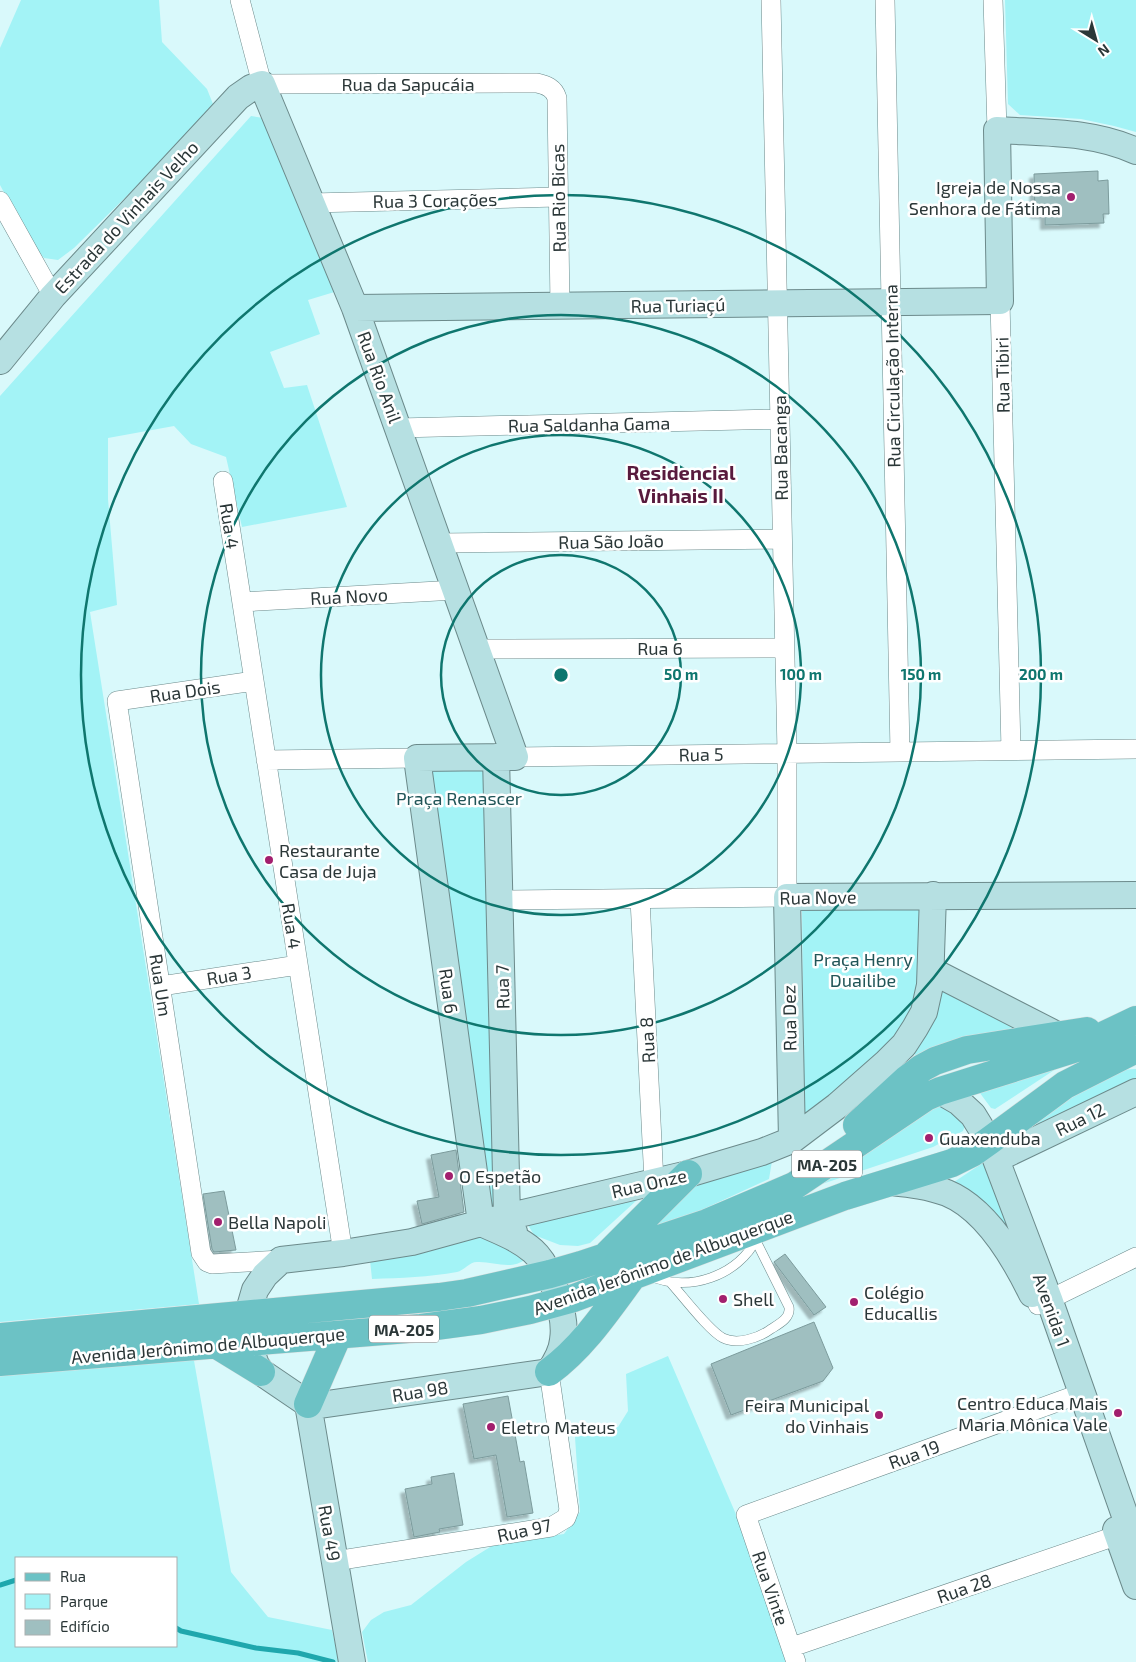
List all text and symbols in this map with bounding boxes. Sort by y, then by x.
north arrow [1071,15,1121,65]
text: N [1095,41,1113,61]
street label: Rua da Sapucáia [341,73,475,95]
street label: Estrada do Vinhais Velho [49,136,203,298]
street label: Rua Rio Bicas [546,144,570,252]
place label: Igreja de Nossa Senhora de Fátima [909,176,1061,219]
street label: Rua 3 Corações [373,188,497,213]
marker: Igreja de Nossa Senhora de Fátima [1065,191,1077,203]
street label: Rua Circulação Interna [879,284,906,468]
street label: Rua Turiaçú [631,293,726,318]
street label: Rua Rio Anil [353,328,407,427]
street label: Rua Tibiri [990,337,1014,413]
street label: Rua Bacanga [768,395,792,501]
street label: Rua Saldanha Gama [508,412,670,436]
district label: Residencial Vinhais II [626,460,736,507]
street label: Rua 4 [216,501,244,551]
street label: Rua São João [558,529,664,553]
street label: Rua Novo [310,583,388,609]
street label: Rua 6 [637,637,683,659]
text: 50 m [664,665,698,683]
text: 100 m [780,665,822,683]
text: 150 m [901,665,941,683]
text: 200 m [1019,665,1063,683]
centre of rings [552,666,570,684]
street label: Rua Dois [148,675,222,707]
street label: Rua 5 [678,743,724,765]
park label: Praça Renascer [396,787,522,810]
place label: Restaurante Casa de Juja [279,839,380,882]
marker: Restaurante Casa de Juja [263,854,275,866]
street label: Rua Nove [779,885,857,909]
street label: Rua 4 [278,901,306,951]
park label: Praça Henry Duailibe [813,948,913,991]
street label: Rua Um [145,952,177,1018]
street label: Rua 3 [205,961,253,989]
street label: Rua 7 [491,965,513,1009]
street label: Rua 6 [435,967,463,1015]
street label: Rua Dez [777,985,801,1051]
street label: Rua 8 [635,1016,659,1064]
street label: Rua 12 [1052,1098,1108,1140]
place label: Guaxenduba [939,1127,1041,1149]
marker: Guaxenduba [923,1132,935,1144]
road number: MA-205 [792,1150,862,1178]
street label: Rua Onze [609,1164,689,1202]
place label: O Espetão [459,1165,541,1187]
marker: O Espetão [443,1170,455,1182]
street label: Avenida Jerônimo de Albuquerque [530,1205,796,1319]
place label: Bella Napoli [228,1211,326,1233]
marker: Bella Napoli [212,1216,224,1228]
street label: Avenida 1 [1029,1270,1075,1350]
place label: Colégio Educallis [864,1281,938,1324]
place label: Shell [733,1288,775,1310]
marker: Shell [717,1293,729,1305]
marker: Colégio Educallis [848,1296,860,1308]
road number: MA-205 [369,1316,439,1342]
street label: Avenida Jerônimo de Albuquerque [70,1322,346,1368]
street label: Rua 98 [390,1376,450,1406]
place label: Centro Educa Mais Maria Mônica Vale [957,1392,1108,1435]
place label: Feira Municipal do Vinhais [744,1394,870,1437]
marker: Centro Educa Mais Maria Mônica Vale [1112,1407,1124,1419]
marker: Feira Municipal do Vinhais [873,1409,885,1421]
place label: Eletro Mateus [501,1416,616,1438]
marker: Eletro Mateus [485,1421,497,1433]
street label: Rua 19 [885,1435,943,1473]
street label: Rua 49 [314,1503,346,1563]
street label: Rua 97 [495,1514,553,1546]
street label: Rua Vinte [748,1548,794,1628]
legend [15,1557,178,1647]
text: Rua [60,1567,86,1585]
street label: Rua 28 [934,1568,994,1608]
text: Parque [60,1592,108,1610]
text: Edifício [60,1617,110,1635]

